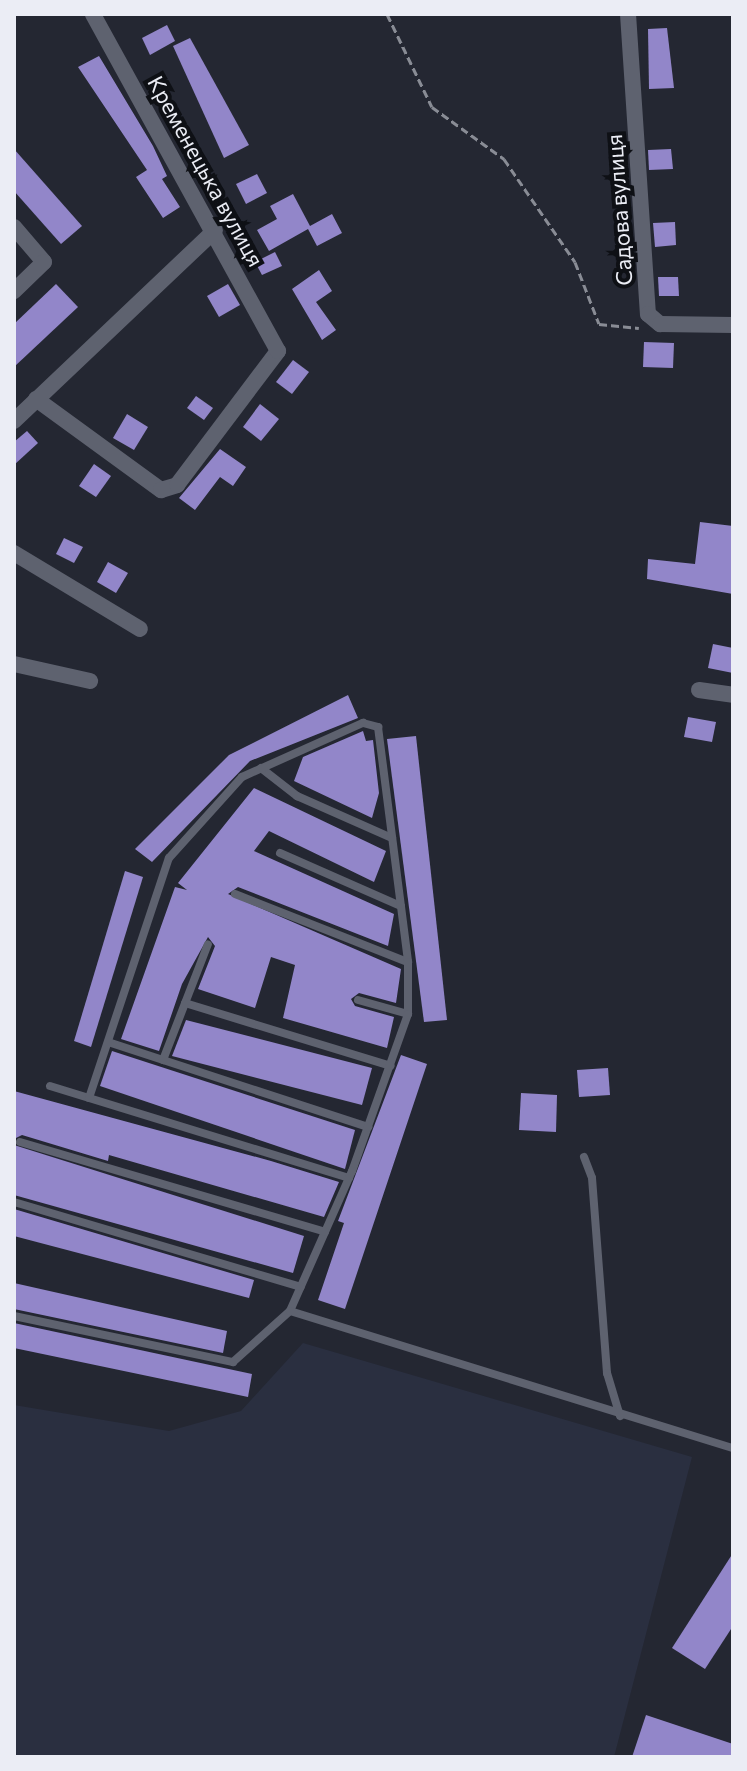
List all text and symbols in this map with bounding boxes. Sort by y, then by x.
street label: Кременецька вулиця [143,71,269,271]
street label: Садова вулиця [601,133,637,287]

